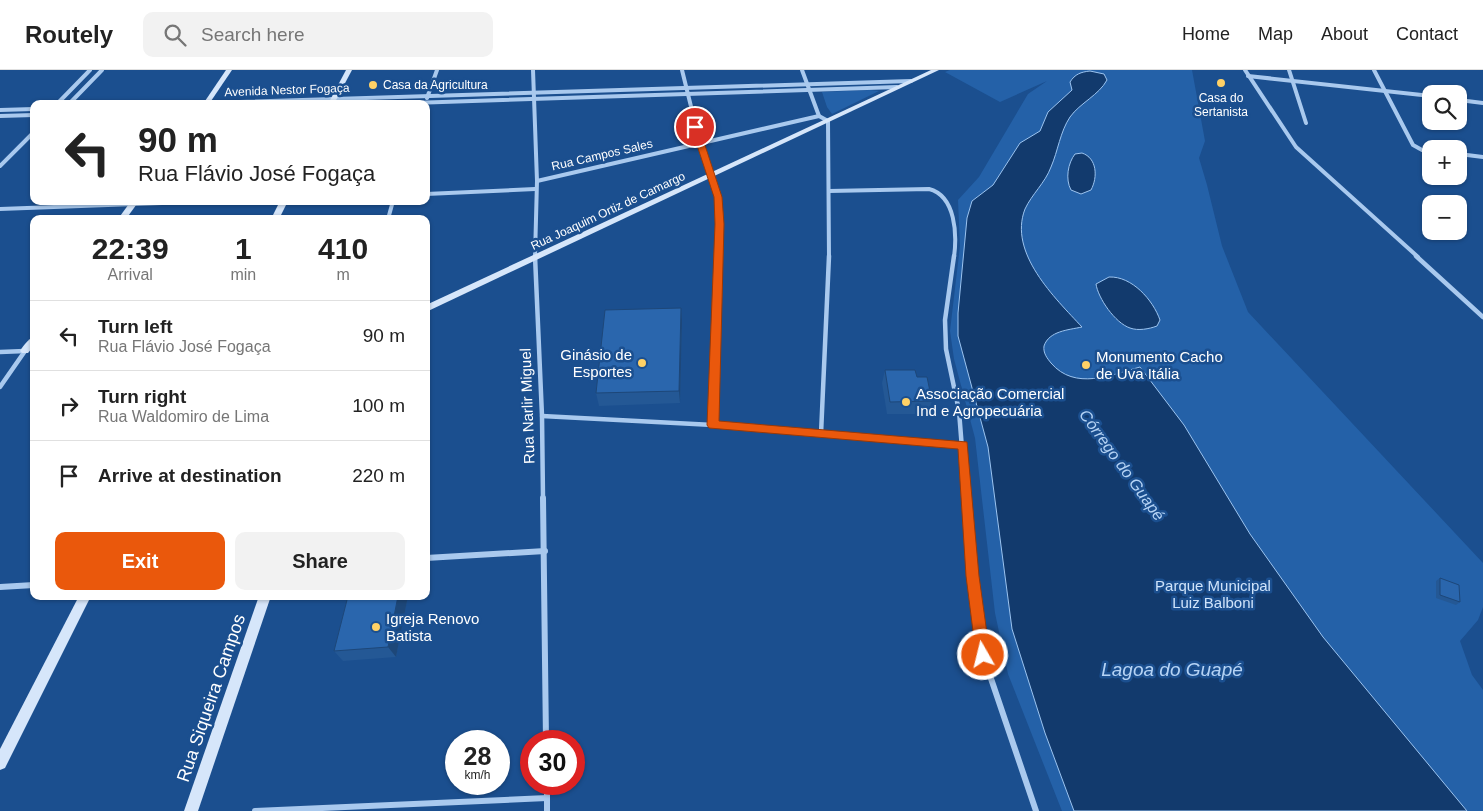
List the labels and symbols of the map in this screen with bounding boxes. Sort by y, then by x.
marker: Casa do Sertanista [1215,77,1227,89]
place label: Casa da Agricultura [383,78,488,92]
marker: Casa da Agricultura [367,79,379,91]
street label: Avenida Nestor Fogaça [224,81,350,99]
place label: Casa do Sertanista [1194,91,1248,119]
pin [674,106,716,148]
street label: Rua Campos Sales [550,137,654,173]
street label: Rua Joaquim Ortiz de Camargo [529,169,688,253]
place label: Ginásio de Esportes [560,346,632,380]
street label: Rua Narlir Miguel [516,348,538,464]
place label: Monumento Cacho de Uva Itália [1096,348,1223,382]
marker: Ginásio de Esportes [636,357,648,369]
marker: Monumento Cacho de Uva Itália [1080,359,1092,371]
place label: Associação Comercial Ind e Agropecuária [916,385,1064,419]
marker: Associação Comercial Ind e Agropecuária [900,396,912,408]
water label: Córrego do Guapé [1076,406,1168,524]
park label: Parque Municipal Luiz Balboni [1155,577,1271,611]
place label: Igreja Renovo Batista [386,610,479,644]
street label: Rua Siqueira Campos [173,611,249,785]
marker: Igreja Renovo Batista [370,621,382,633]
position arrow [956,628,1008,680]
water label: Lagoa do Guapé [1101,659,1243,680]
speed limit sign: 30 [520,730,585,795]

